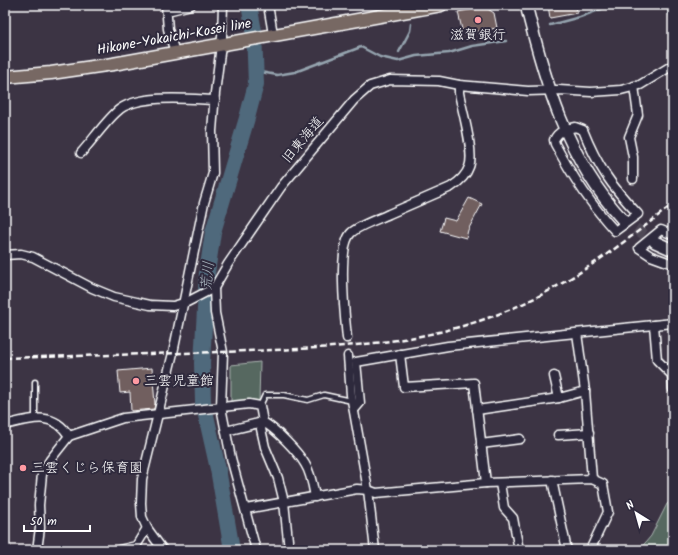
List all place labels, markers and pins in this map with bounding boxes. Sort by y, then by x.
marker: 滋賀銀行 [473,15,483,25]
place label: 滋賀銀行 [450,24,506,46]
place label: 三雲児童館 [144,370,214,392]
marker: 三雲児童館 [131,376,141,386]
place label: 三雲くじら保育園 [31,457,143,479]
marker: 三雲くじら保育園 [18,463,28,473]

